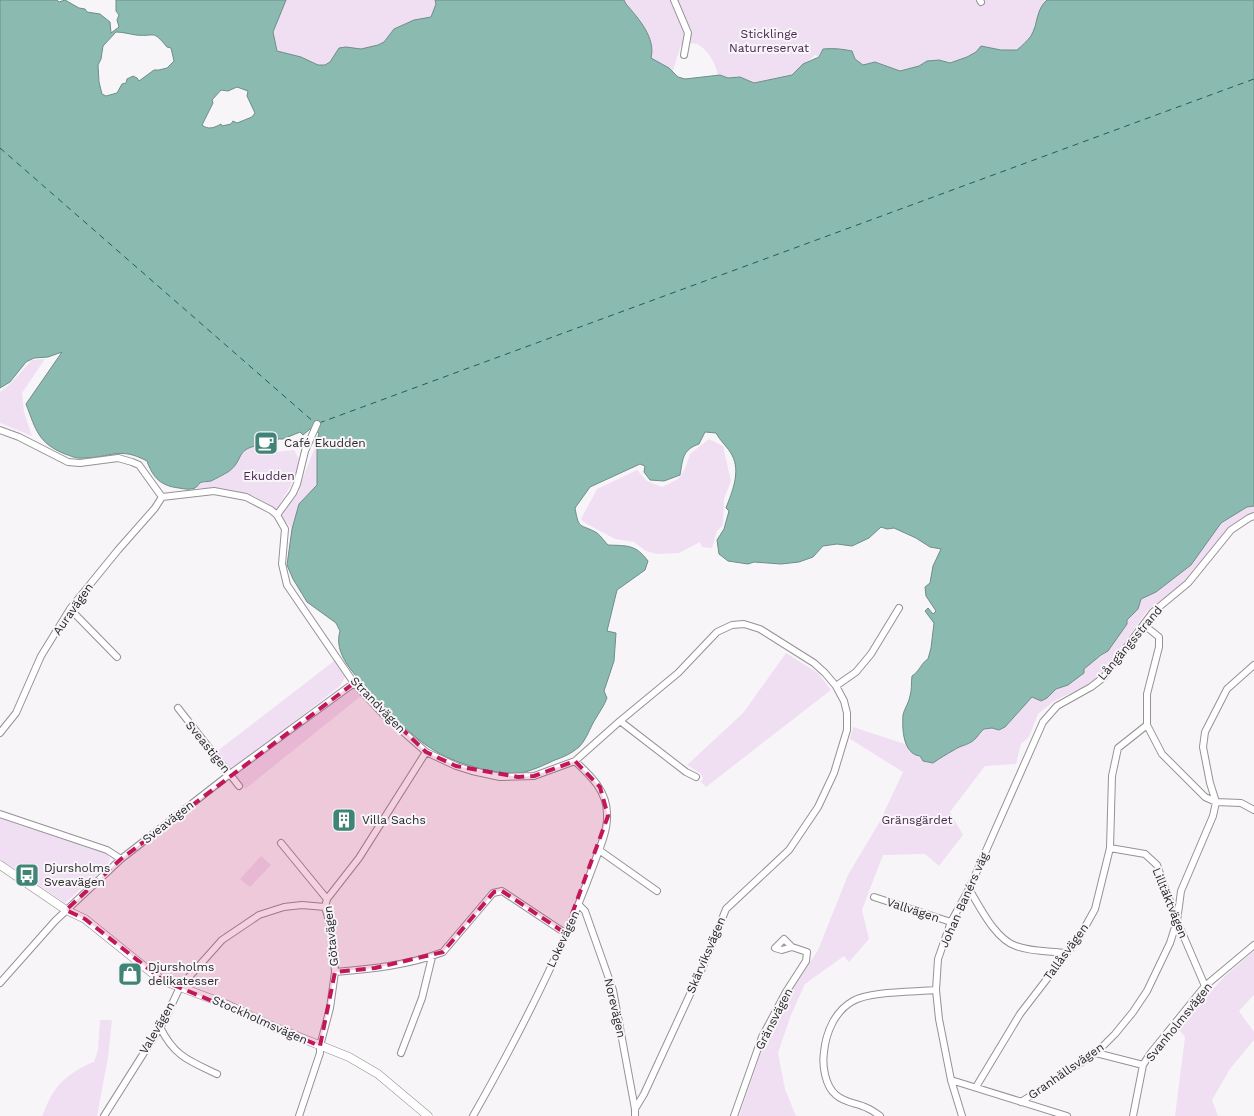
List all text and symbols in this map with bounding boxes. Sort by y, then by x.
park label: Sticklinge Naturreservat [729,27,809,55]
cafe icon: Café Ekudden [253,430,279,456]
place label: Café Ekudden [284,436,366,450]
park label: Ekudden [243,469,295,483]
street label: Auravägen [50,580,96,638]
street label: Långängsstrand [1095,603,1165,683]
street label: Strandvägen [348,674,408,736]
street label: Sveastigen [183,718,233,776]
street label: Sveavägen [140,798,196,846]
building icon: Villa Sachs [331,807,357,833]
place label: Villa Sachs [362,813,426,827]
park label: Gränsgärdet [881,813,953,827]
street label: Johan Banérs väg [937,850,992,950]
place label: Djursholms Sveavägen [44,861,110,889]
bus stop icon: Djursholms Sveavägen [14,862,40,888]
street label: Lilltäktvägen [1150,866,1190,940]
street label: Vallvägen [885,895,941,925]
street label: Götavägen [321,905,341,967]
street label: Lokevägen [544,908,582,970]
street label: Skärviksvägen [684,915,728,995]
street label: Tallåsvägen [1041,921,1091,983]
place label: Djursholms delikatesser [148,960,219,988]
shop icon: Djursholms delikatesser [117,961,143,987]
street label: Norevägen [601,977,629,1039]
street label: Svanholmsvägen [1143,980,1215,1064]
street label: Gränsvägen [752,986,796,1052]
street label: Stockholmsvägen [210,993,310,1047]
street label: Valevägen [136,999,178,1057]
street label: Granhällsvägen [1026,1040,1106,1102]

